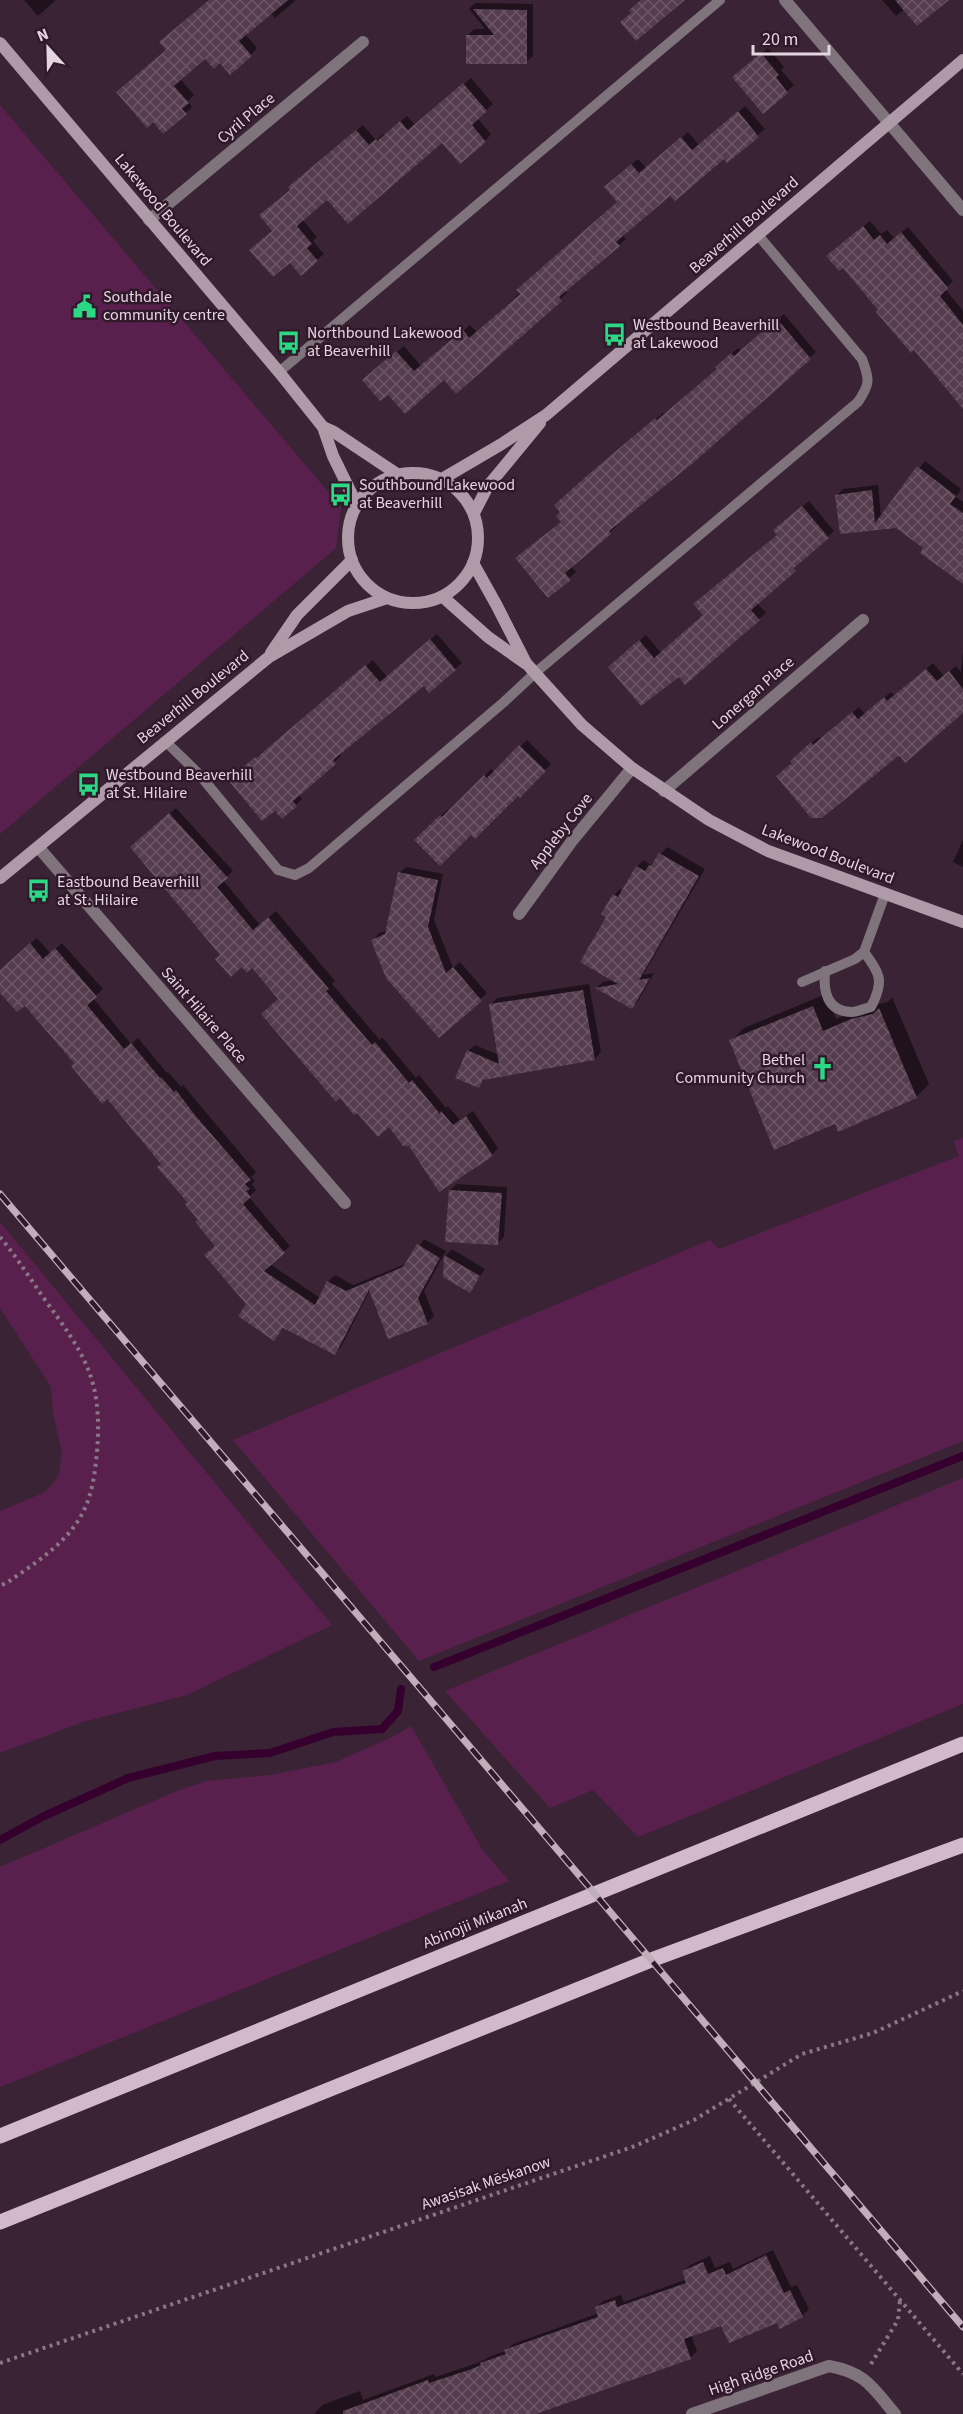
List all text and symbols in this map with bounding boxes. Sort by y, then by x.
north arrow [18,18,78,78]
scale bar [753,18,830,56]
text: N [34,23,52,47]
text: 20 m [762,27,798,52]
street label: Cyril Place [212,87,280,149]
street label: Lakewood Boulevard [109,149,217,271]
street label: Beaverhill Boulevard [685,171,803,279]
place label: Southdale community centre [103,286,225,326]
public building icon: Southdale community centre [72,293,98,319]
place label: Westbound Beaverhill at Lakewood [633,314,779,354]
bus stop icon: Westbound Beaverhill at Lakewood [602,321,628,347]
place label: Northbound Lakewood at Beaverhill [307,322,462,362]
bus stop icon: Northbound Lakewood at Beaverhill [276,329,302,355]
place label: Southbound Lakewood at Beaverhill [359,474,515,514]
bus stop icon: Southbound Lakewood at Beaverhill [328,481,354,507]
street label: Beaverhill Boulevard [132,645,254,749]
street label: Lonergan Place [707,651,799,735]
place label: Westbound Beaverhill at St. Hilaire [106,764,252,804]
bus stop icon: Westbound Beaverhill at St. Hilaire [75,771,101,797]
street label: Appleby Cove [524,788,598,874]
street label: Lakewood Boulevard [758,819,898,889]
place label: Eastbound Beaverhill at St. Hilaire [57,871,199,911]
bus stop icon: Eastbound Beaverhill at St. Hilaire [26,878,52,904]
street label: Saint Hilaire Place [156,962,252,1068]
place label: Bethel Community Church [675,1049,805,1089]
church icon: Bethel Community Church [810,1056,836,1082]
street label: Abinojii Mikanah [419,1892,531,1954]
street label: Awasisak Mēskanow [418,2150,554,2215]
street label: High Ridge Road [706,2345,816,2401]

